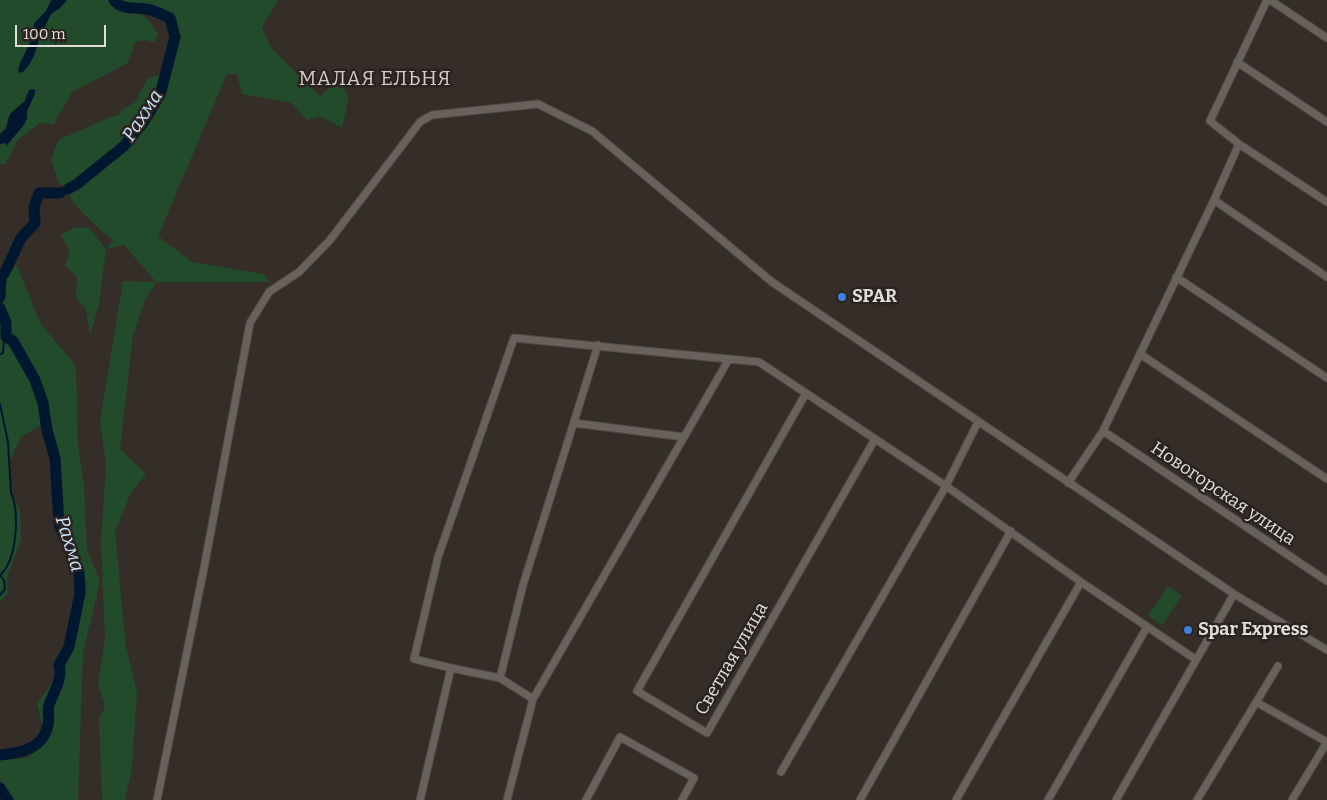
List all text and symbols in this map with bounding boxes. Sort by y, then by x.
scale bar [18,15,109,47]
text: 100 m [23,25,66,43]
district label: МАЛАЯ ЕЛЬНЯ [297,67,453,91]
water label: Рахма [118,86,168,146]
place label: SPAR [852,286,897,308]
marker: SPAR [836,291,848,303]
street label: Новогорская улица [1147,438,1299,550]
water label: Рахма [50,513,88,575]
street label: Светлая улица [691,599,773,719]
place label: Spar Express [1198,619,1308,641]
marker: Spar Express [1182,624,1194,636]

